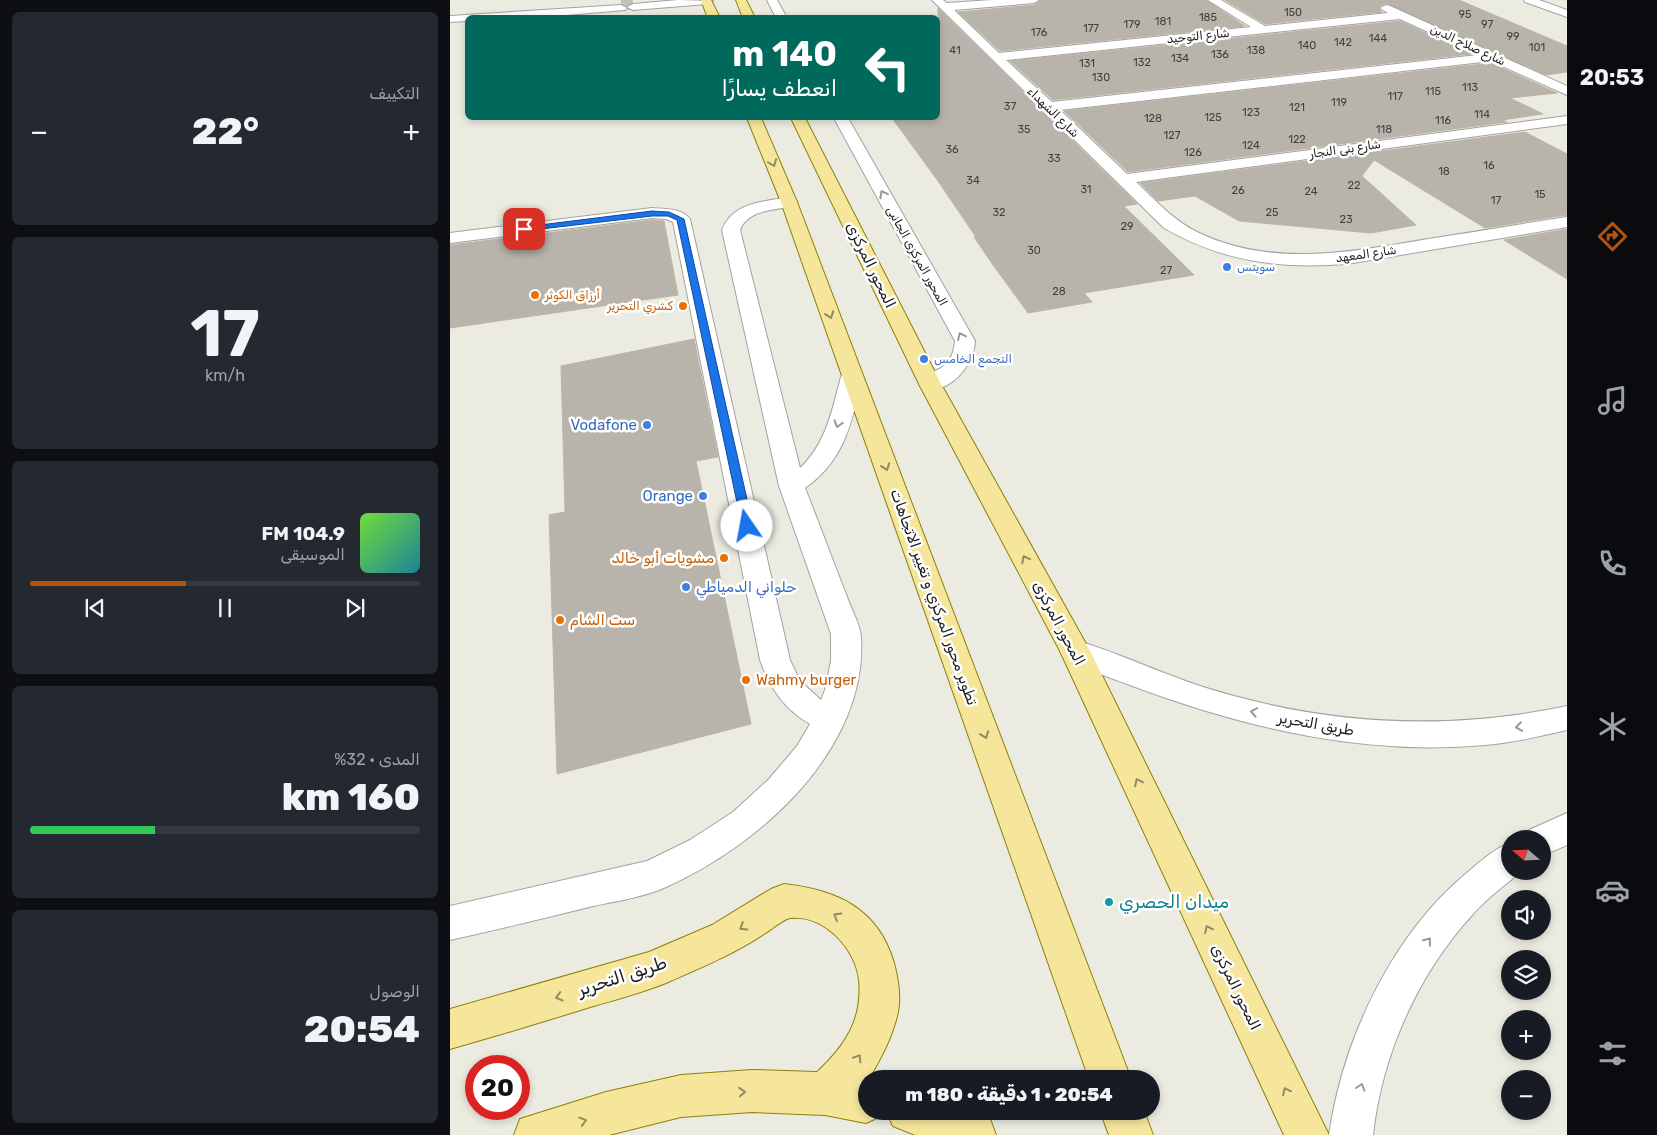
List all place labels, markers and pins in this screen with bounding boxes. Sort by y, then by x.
pin [503,208,545,250]
place label: سويتس [1237,260,1275,275]
marker: سويتس [1221,261,1233,273]
place label: أرزاق الكوثر [544,288,600,303]
marker: أرزاق الكوثر [529,289,541,301]
place label: كشري التحرير [606,299,674,314]
marker: كشري التحرير [677,300,689,312]
place label: التجمع الخامس [934,352,1012,368]
marker: التجمع الخامس [918,353,930,365]
place label: Vodafone [570,416,637,434]
marker: Vodafone [641,419,653,431]
place label: Orange [643,487,693,505]
marker: Orange [697,490,709,502]
place label: مشويات أبو خالد [611,549,714,567]
marker: مشويات أبو خالد [718,552,730,564]
place label: حلواني الدمياطي [696,578,797,599]
marker: حلواني الدمياطي [680,581,692,593]
place label: ست الشام [570,611,635,630]
marker: ست الشام [554,614,566,626]
place label: Wahmy burger [756,671,857,689]
marker: Wahmy burger [740,674,752,686]
place label: ميدان الحصري [1119,891,1229,914]
marker: ميدان الحصري [1103,896,1115,908]

